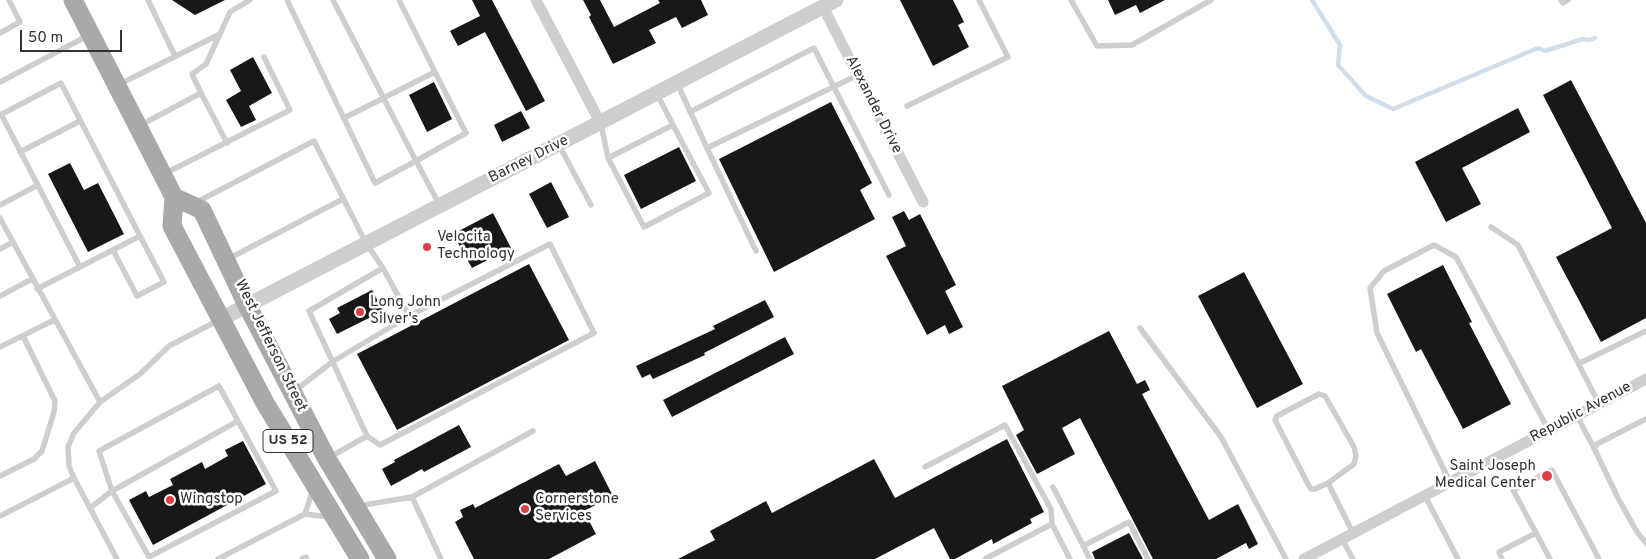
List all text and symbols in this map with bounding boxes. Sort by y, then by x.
scale bar [22,20,125,52]
text: 50 m [28,29,63,48]
street label: Alexander Drive [841,53,905,157]
street label: Barney Drive [486,132,572,188]
place label: Velocita Technology [437,229,515,264]
marker: Velocita Technology [421,241,433,253]
street label: West Jefferson Street [230,277,310,415]
place label: Long John Silver's [370,294,441,329]
marker: Long John Silver's [354,306,366,318]
street label: Republic Avenue [1527,379,1635,447]
road number: US 52 [263,430,313,452]
place label: Saint Joseph Medical Center [1435,458,1536,493]
marker: Saint Joseph Medical Center [1540,469,1554,483]
place label: Wingstop [180,491,243,509]
place label: Cornerstone Services [535,491,619,526]
marker: Wingstop [164,494,176,506]
marker: Cornerstone Services [519,503,531,515]

